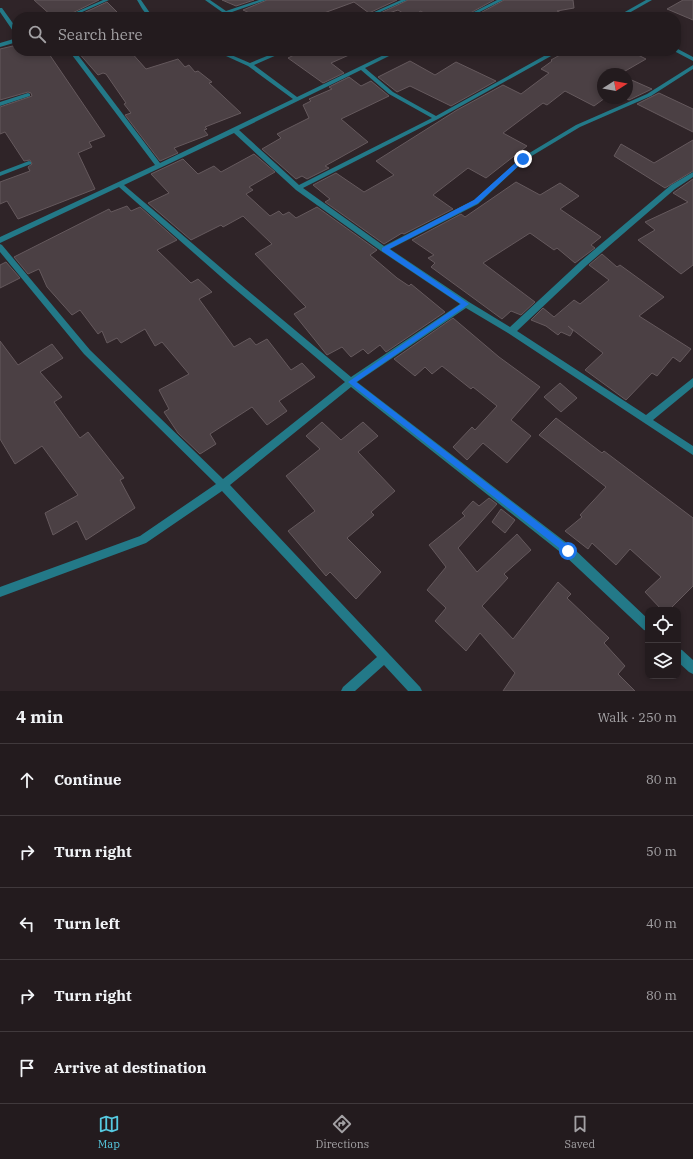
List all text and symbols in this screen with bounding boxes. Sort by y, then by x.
search box [12,12,681,56]
icon: search [26,23,48,45]
text: Search here [58,25,143,44]
north arrow [597,68,633,104]
route end [514,150,532,168]
route start [559,542,577,560]
map controls [645,607,681,679]
button: locate [645,607,681,643]
button: layers [645,643,681,679]
text: 4 min [16,706,64,728]
text: Walk · 250 m [598,709,677,726]
icon: ahead [16,769,38,791]
text: Continue [54,770,121,789]
text: 80 m [646,771,677,788]
icon: right [16,841,38,863]
text: Turn right [54,842,132,861]
text: 50 m [646,843,677,860]
icon: left [16,913,38,935]
text: Turn left [54,914,120,933]
text: 40 m [646,915,677,932]
icon: right [16,985,38,1007]
text: Turn right [54,986,132,1005]
text: 80 m [646,987,677,1004]
icon: arrive [16,1057,38,1079]
text: Arrive at destination [54,1058,206,1077]
tab: Map [98,1113,120,1151]
tab: Directions [315,1113,369,1151]
tab: Saved [564,1113,595,1151]

